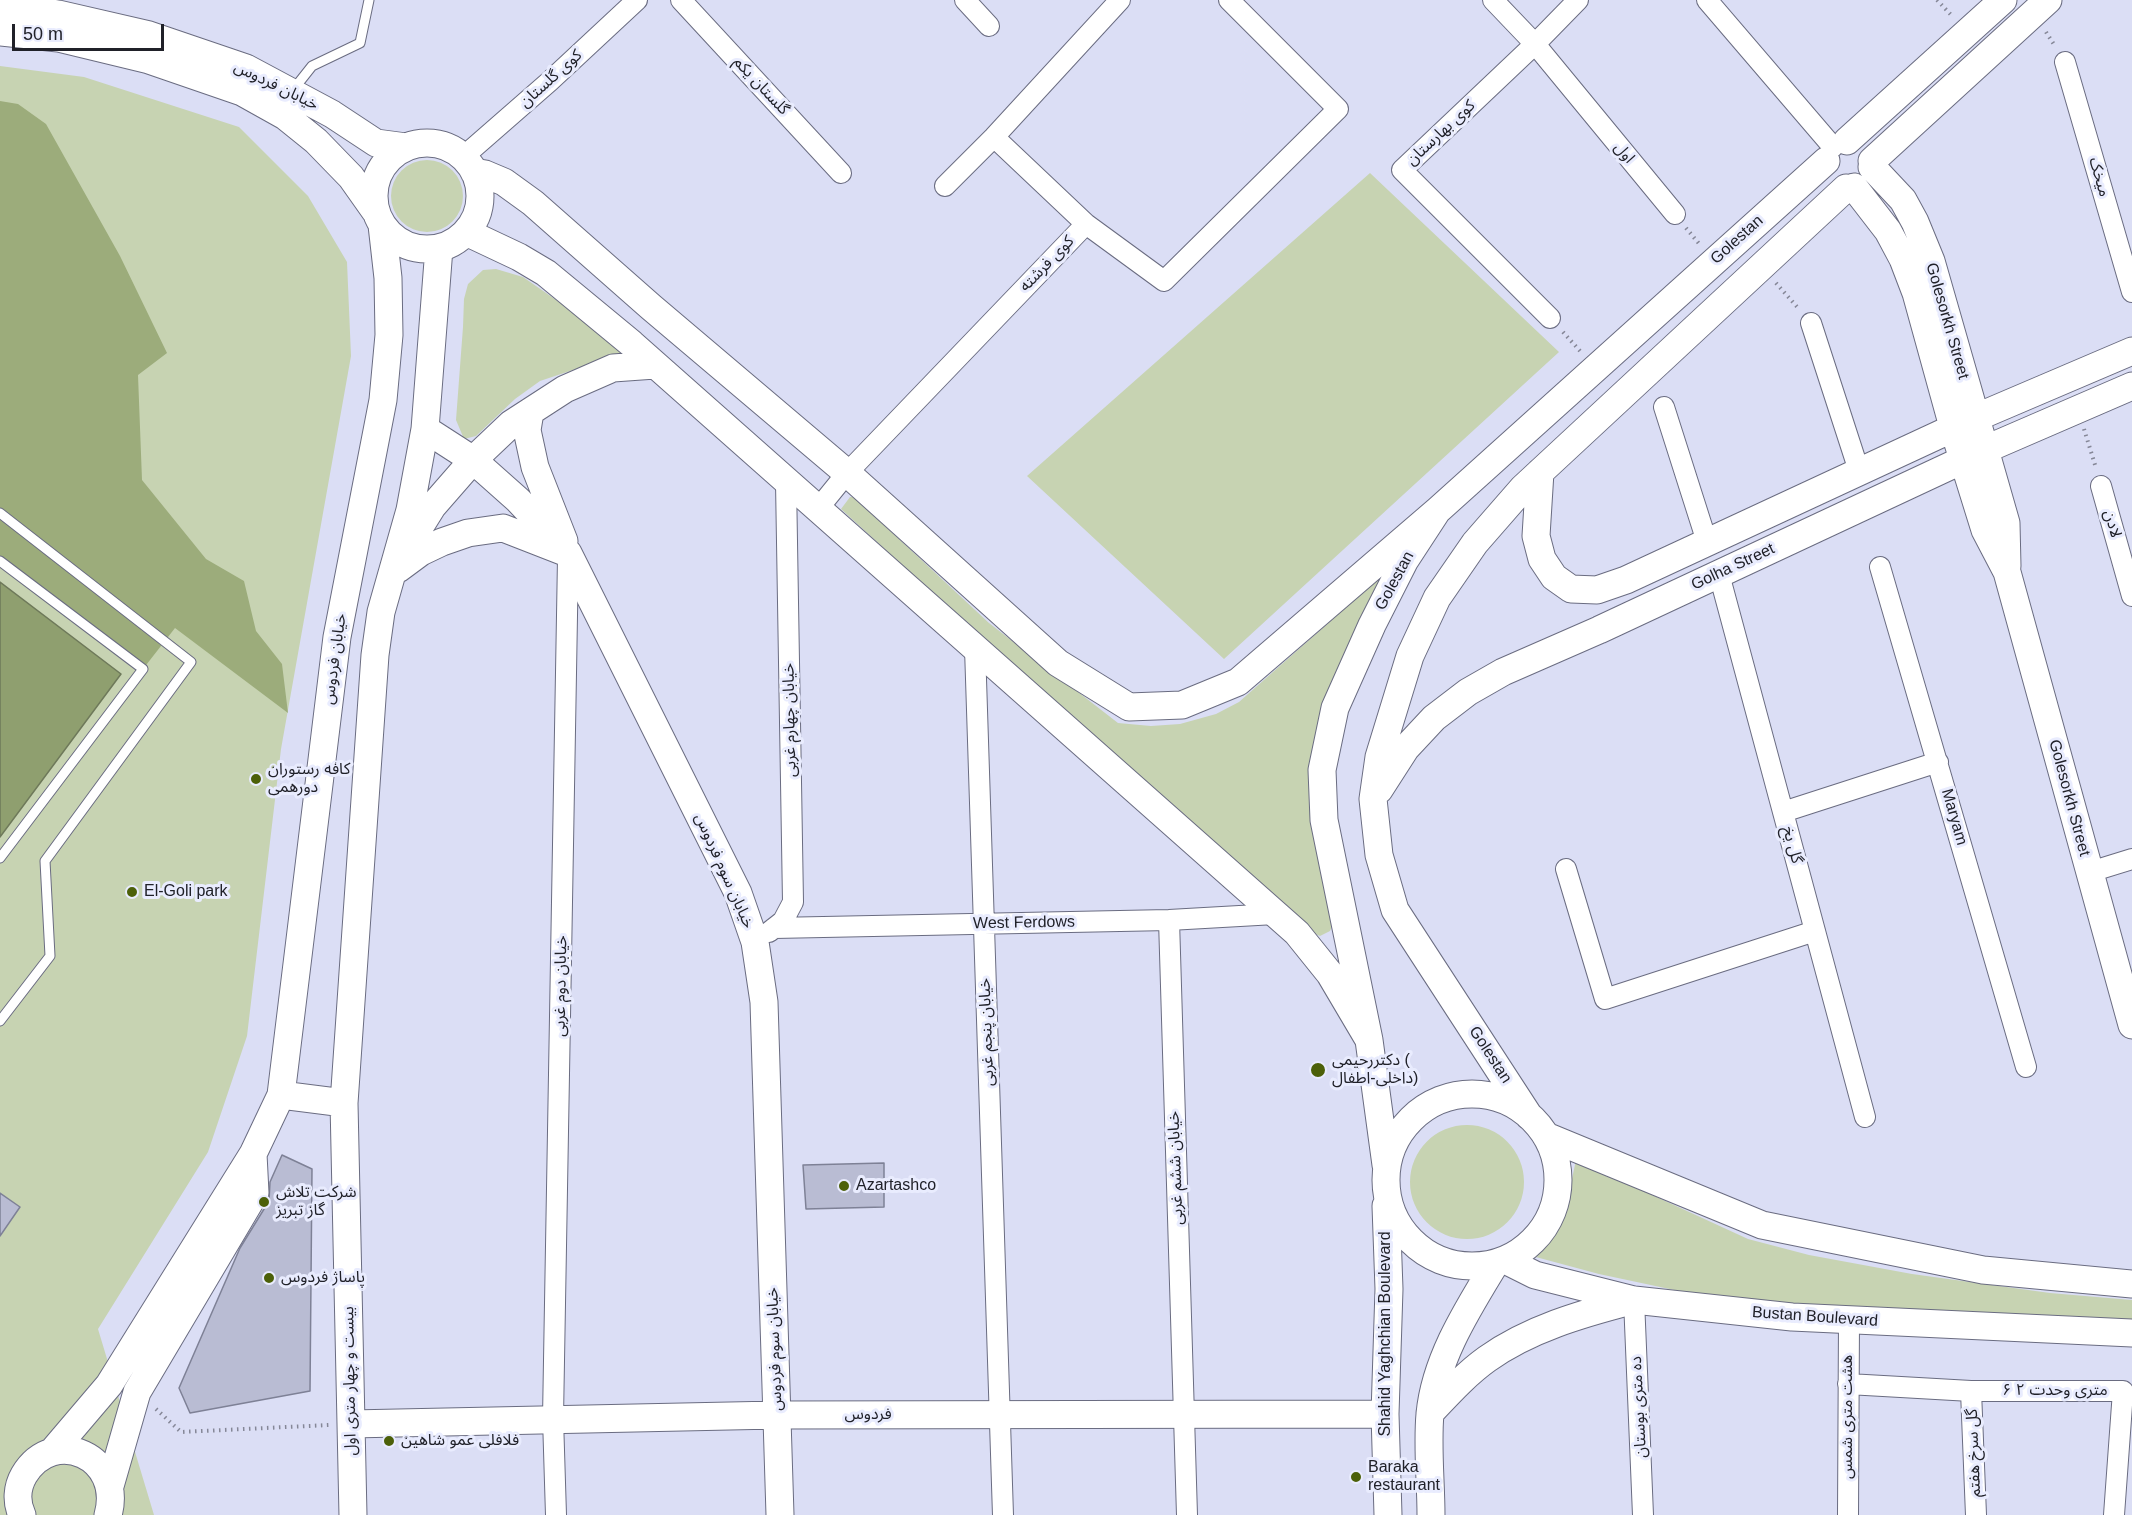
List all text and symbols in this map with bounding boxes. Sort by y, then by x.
scale bar [15,12,166,50]
text: 50 m [23,24,63,44]
street label: کوی گلستان [516,46,586,112]
street label: گلستان یکم [729,53,793,119]
street label: خیابان فردوس [231,57,321,115]
street label: کوی بهارستان [1403,96,1479,170]
street label: اول [1610,138,1638,168]
street label: میخک [2084,155,2114,199]
street label: Golestan [1707,211,1767,269]
street label: کوی فرشته [1016,232,1078,296]
street label: Golesorkh Street [1921,261,1973,381]
street label: لادن [2099,508,2125,540]
street label: Golha Street [1688,539,1778,595]
street label: Golestan [1371,548,1419,614]
street label: خیابان فردوس [319,612,351,706]
street label: خیابان چهارم غربی [779,663,801,777]
street label: Golesorkh Street [2044,738,2094,858]
place label: کافه رستوران دورهمی [268,760,350,798]
marker: کافه رستوران دورهمی [249,772,263,786]
street label: Maryam [1937,787,1971,847]
street label: خیابان سوم فردوس [690,811,758,931]
street label: گل یخ [1778,824,1806,866]
place label: El-Goli park [144,882,228,902]
marker: El-Goli park [125,885,139,899]
street label: West Ferdows [973,913,1075,933]
street label: خیابان دوم غربی [551,935,571,1037]
street label: خیابان پنجم غربی [976,978,998,1086]
street label: Golestan [1465,1023,1515,1087]
place label: دکتررحیمی ( داخلی-اطفال) [1332,1051,1418,1089]
marker: دکتررحیمی ( داخلی-اطفال) [1309,1061,1327,1079]
street label: خیابان ششم غربی [1164,1111,1188,1225]
place label: Azartashco [856,1176,936,1196]
marker: Azartashco [837,1179,851,1193]
place label: شرکت تلاش گاز تبریز [276,1183,356,1221]
marker: شرکت تلاش گاز تبریز [257,1195,271,1209]
street label: Shahid Yaghchian Boulevard [1376,1231,1396,1437]
place label: پاساژ فردوس [281,1268,365,1288]
marker: پاساژ فردوس [262,1271,276,1285]
street label: خیابان سوم فردوس [763,1287,787,1411]
street label: Bustan Boulevard [1751,1303,1879,1331]
street label: بیست و چهار متری اول [339,1306,361,1456]
street label: هشت متری شمس [1838,1355,1858,1479]
street label: ده متری بوستان [1627,1356,1651,1458]
street label: ۶ متری وحدت ۲ [2002,1381,2108,1401]
street label: فردوس [844,1405,892,1425]
street label: گل سرخ هفتم [1963,1409,1985,1497]
place label: فلافلی عمو شاهین [401,1431,519,1451]
marker: فلافلی عمو شاهین [382,1434,396,1448]
place label: Baraka restaurant [1368,1458,1440,1496]
marker: Baraka restaurant [1349,1470,1363,1484]

